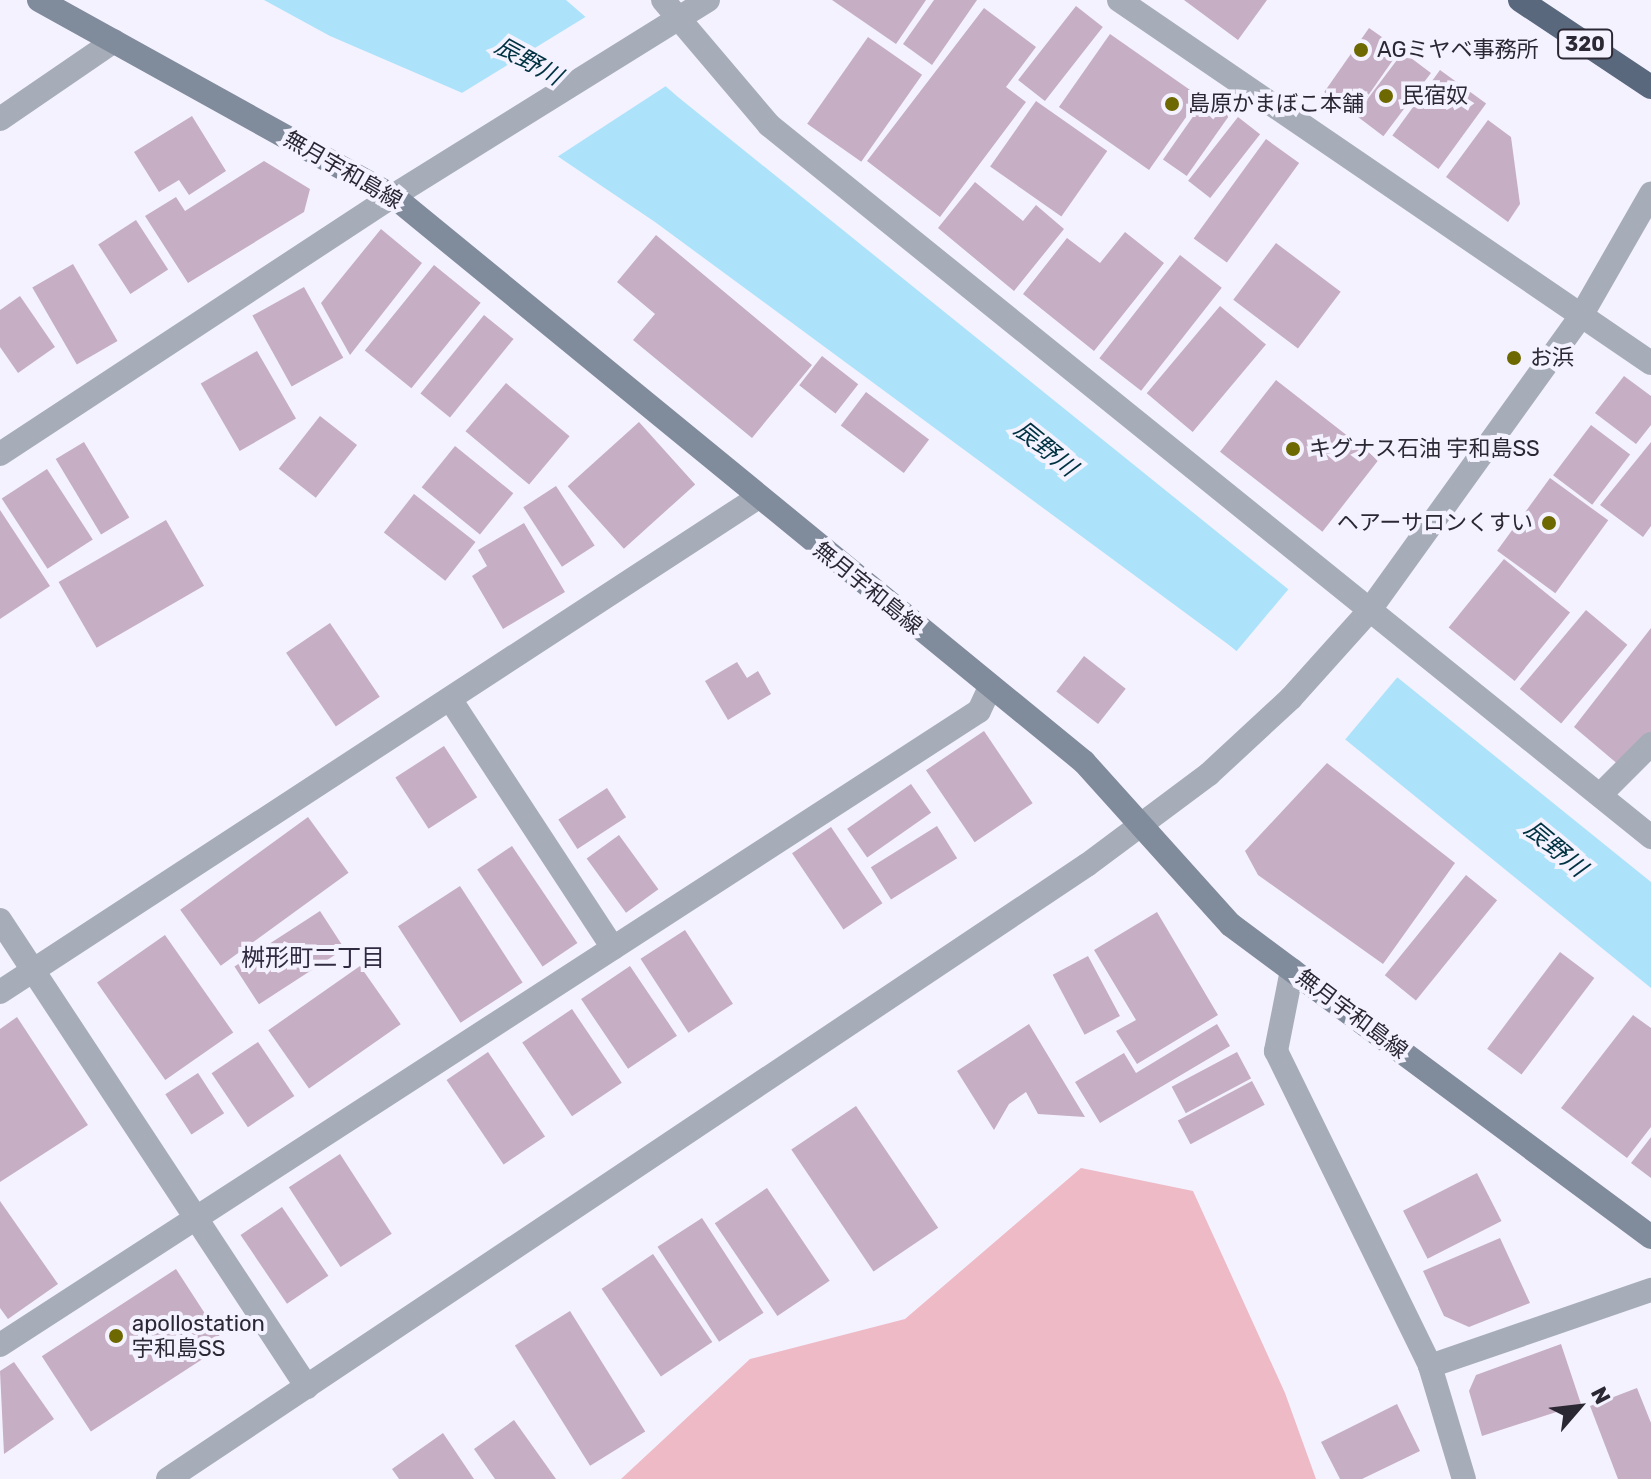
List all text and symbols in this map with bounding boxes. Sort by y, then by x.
road number: 320 [1557,28,1613,60]
water label: 辰野川 [490,32,566,92]
place label: AGミヤベ事務所 [1377,37,1538,63]
marker: AGミヤベ事務所 [1352,41,1370,59]
place label: 民宿奴 [1402,83,1468,109]
marker: 民宿奴 [1377,87,1395,105]
place label: 島原かまぼこ本舗 [1188,91,1364,117]
marker: 島原かまぼこ本舗 [1163,95,1181,113]
street label: 無月宇和島線 [279,126,407,214]
place label: お浜 [1530,345,1574,371]
marker: お浜 [1505,349,1523,367]
water label: 辰野川 [1008,415,1082,483]
place label: キグナス石油 宇和島SS [1309,436,1540,462]
marker: キグナス石油 宇和島SS [1284,440,1302,458]
place label: ヘアーサロンくすい [1336,510,1533,536]
marker: ヘアーサロンくすい [1540,514,1558,532]
street label: 無月宇和島線 [808,536,928,640]
water label: 辰野川 [1518,815,1592,883]
district label: 桝形町二丁目 [241,945,385,973]
street label: 無月宇和島線 [1291,964,1413,1064]
place label: apollostation 宇和島SS [132,1310,265,1362]
marker: apollostation 宇和島SS [107,1327,125,1345]
north arrow [1539,1367,1619,1447]
text: N [1585,1382,1616,1409]

